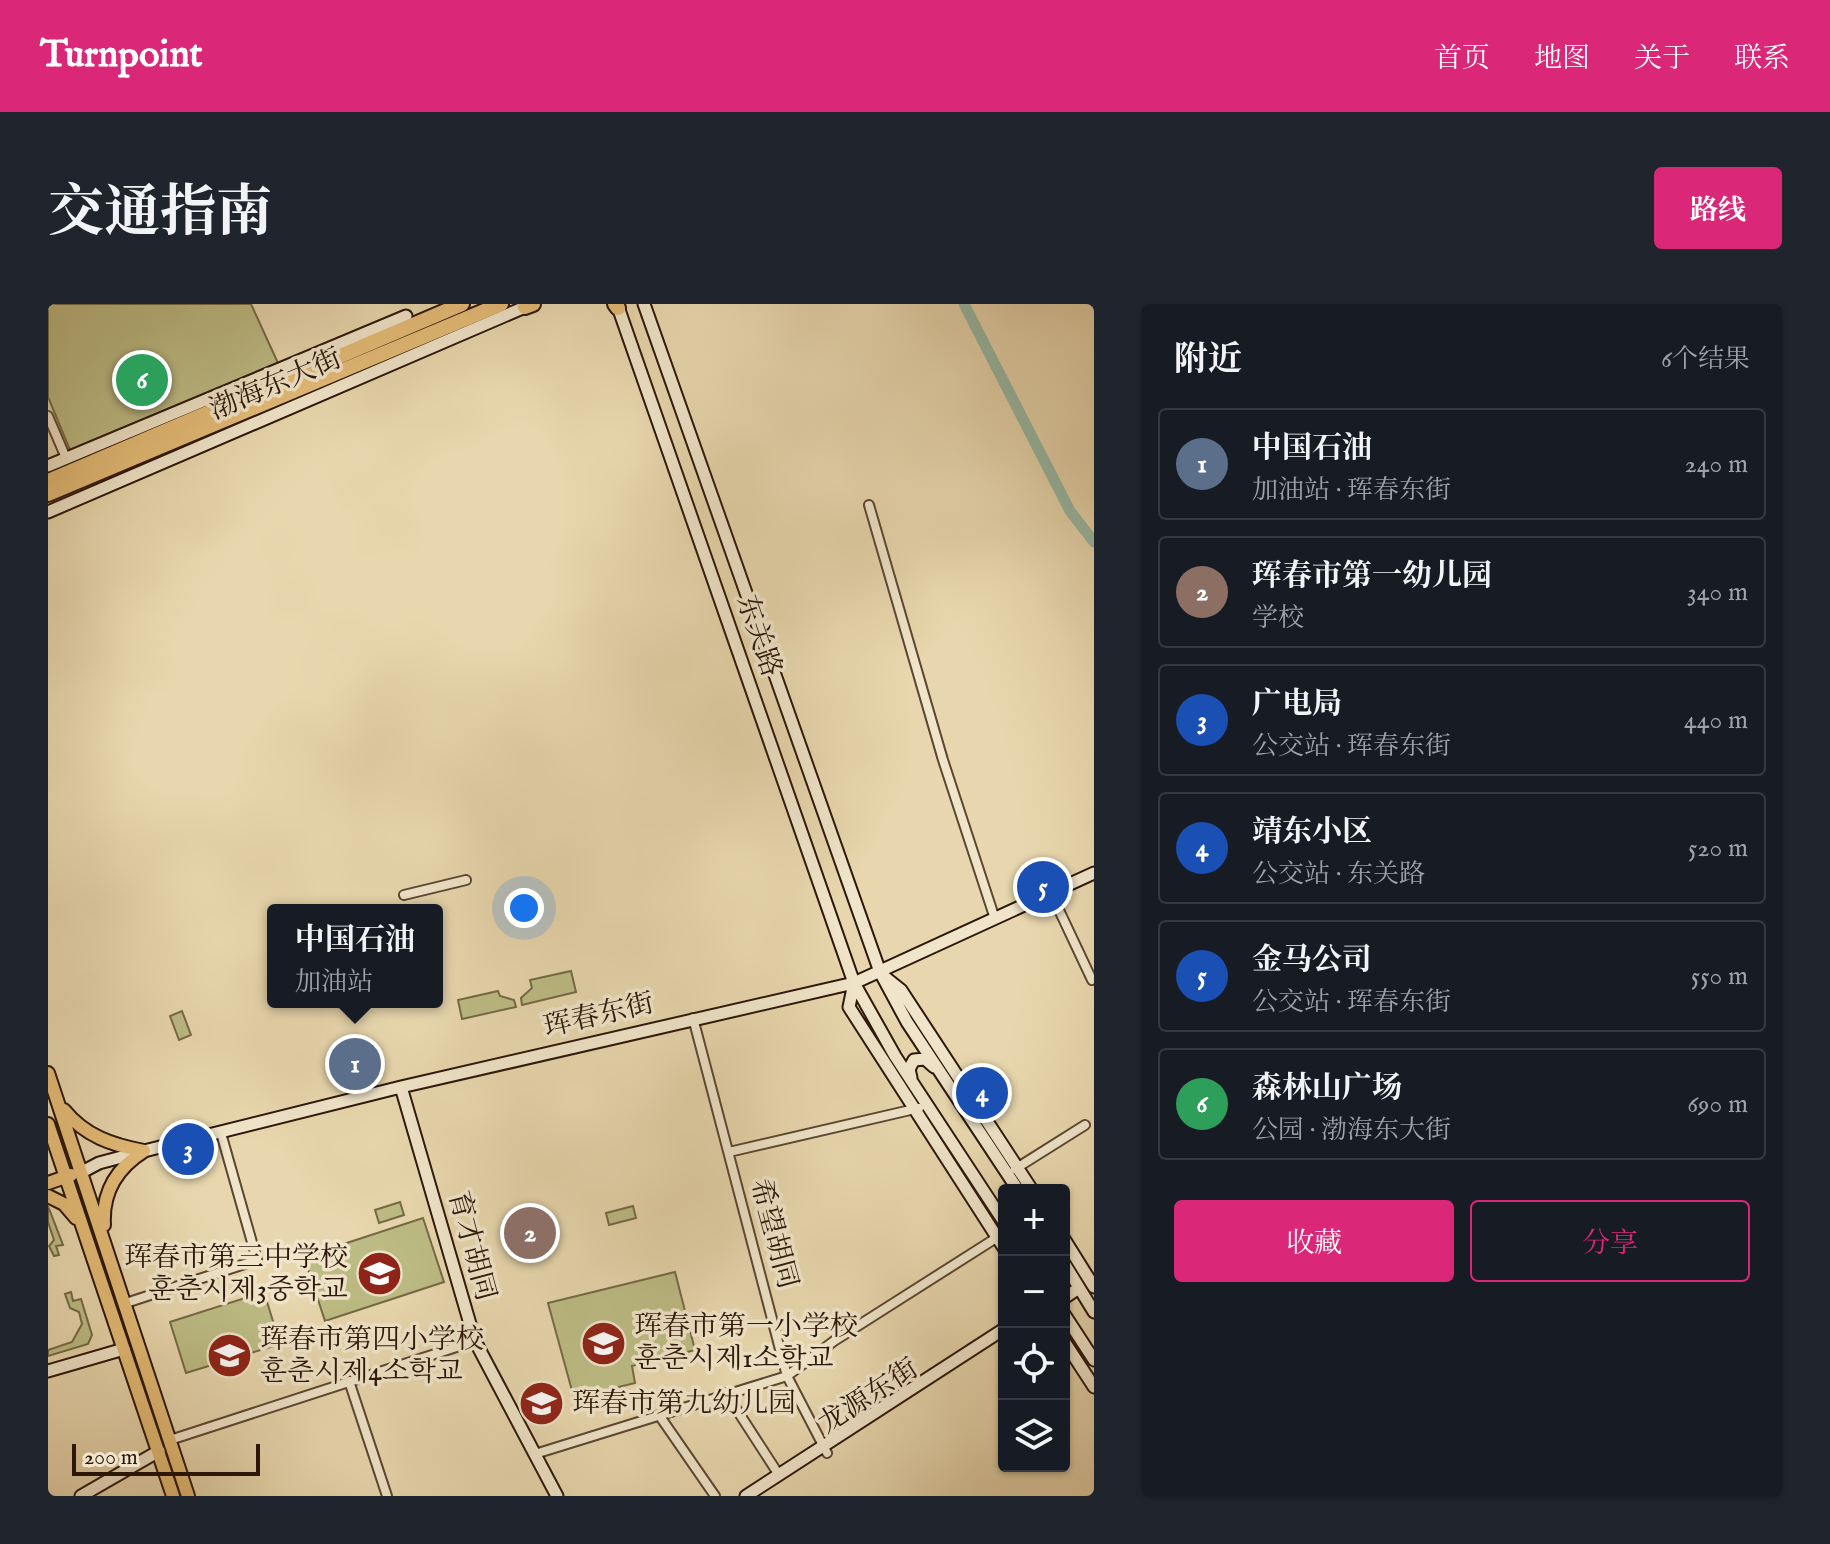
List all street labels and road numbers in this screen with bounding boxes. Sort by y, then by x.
street label: 渤海东大街 [205,342,347,428]
street label: 东关路 [728,591,788,681]
street label: 珲春东街 [540,986,658,1046]
street label: 希望胡同 [742,1175,804,1293]
street label: 育才胡同 [440,1187,502,1305]
street label: 龙源东街 [812,1352,926,1442]

